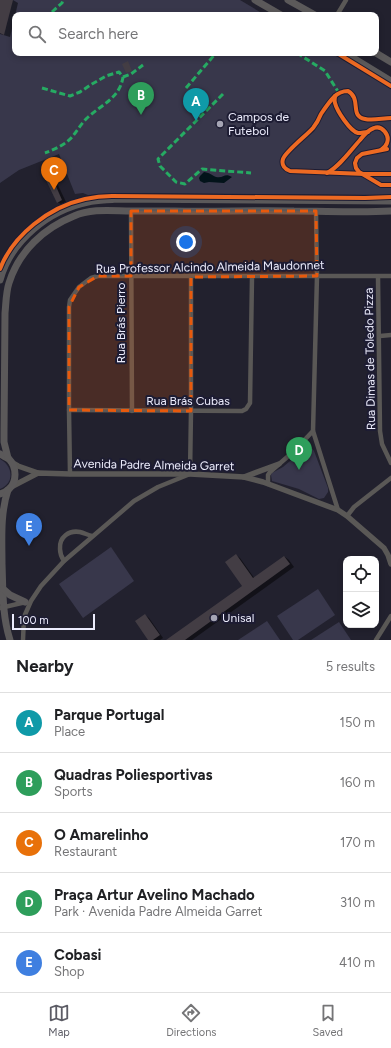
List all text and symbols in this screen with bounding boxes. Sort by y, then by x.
search box [12,12,379,56]
icon: search [26,23,48,45]
text: Search here [58,25,138,43]
pin: B [128,82,154,115]
pin: A [183,88,209,121]
place label: Campos de Futebol [228,110,290,138]
marker: Campos de Futebol [215,119,225,129]
pin: C [41,157,67,190]
your location [176,232,196,252]
street label: Rua Professor Alcindo Almeida Maudonnet [95,258,325,276]
street label: Rua Brás Pierro [114,283,128,363]
street label: Rua Dimas de Toledo Pizza [362,288,378,430]
street label: Rua Brás Cubas [146,394,230,408]
pin: D [286,437,312,470]
street label: Avenida Padre Almeida Garret [74,457,235,473]
pin: E [16,513,42,546]
map controls [343,556,379,628]
button: locate [343,556,379,592]
button: layers [343,592,379,628]
place label: Unisal [222,611,254,625]
scale bar [12,612,95,631]
marker: Unisal [209,613,219,623]
text: 100 m [18,614,49,627]
text: Nearby [16,656,74,676]
text: 5 results [326,659,375,674]
text: Parque Portugal [54,706,164,724]
text: A [24,715,34,730]
text: 150 m [340,715,375,730]
text: Place [54,724,85,739]
text: Quadras Poliesportivas [54,766,213,784]
text: B [25,775,33,790]
text: 160 m [340,775,375,790]
text: Sports [54,784,93,799]
text: O Amarelinho [54,826,149,844]
text: C [24,835,34,850]
text: 170 m [340,835,375,850]
text: Restaurant [54,844,117,859]
text: Praça Artur Avelino Machado [54,886,255,904]
text: D [24,895,34,910]
text: 310 m [340,895,375,910]
text: Park · Avenida Padre Almeida Garret [54,904,263,919]
text: Cobasi [54,946,101,964]
text: E [25,955,33,970]
text: 410 m [339,955,375,970]
text: Shop [54,964,84,979]
tab: Map [48,1002,70,1039]
tab: Directions [166,1002,216,1039]
tab: Saved [313,1002,343,1039]

